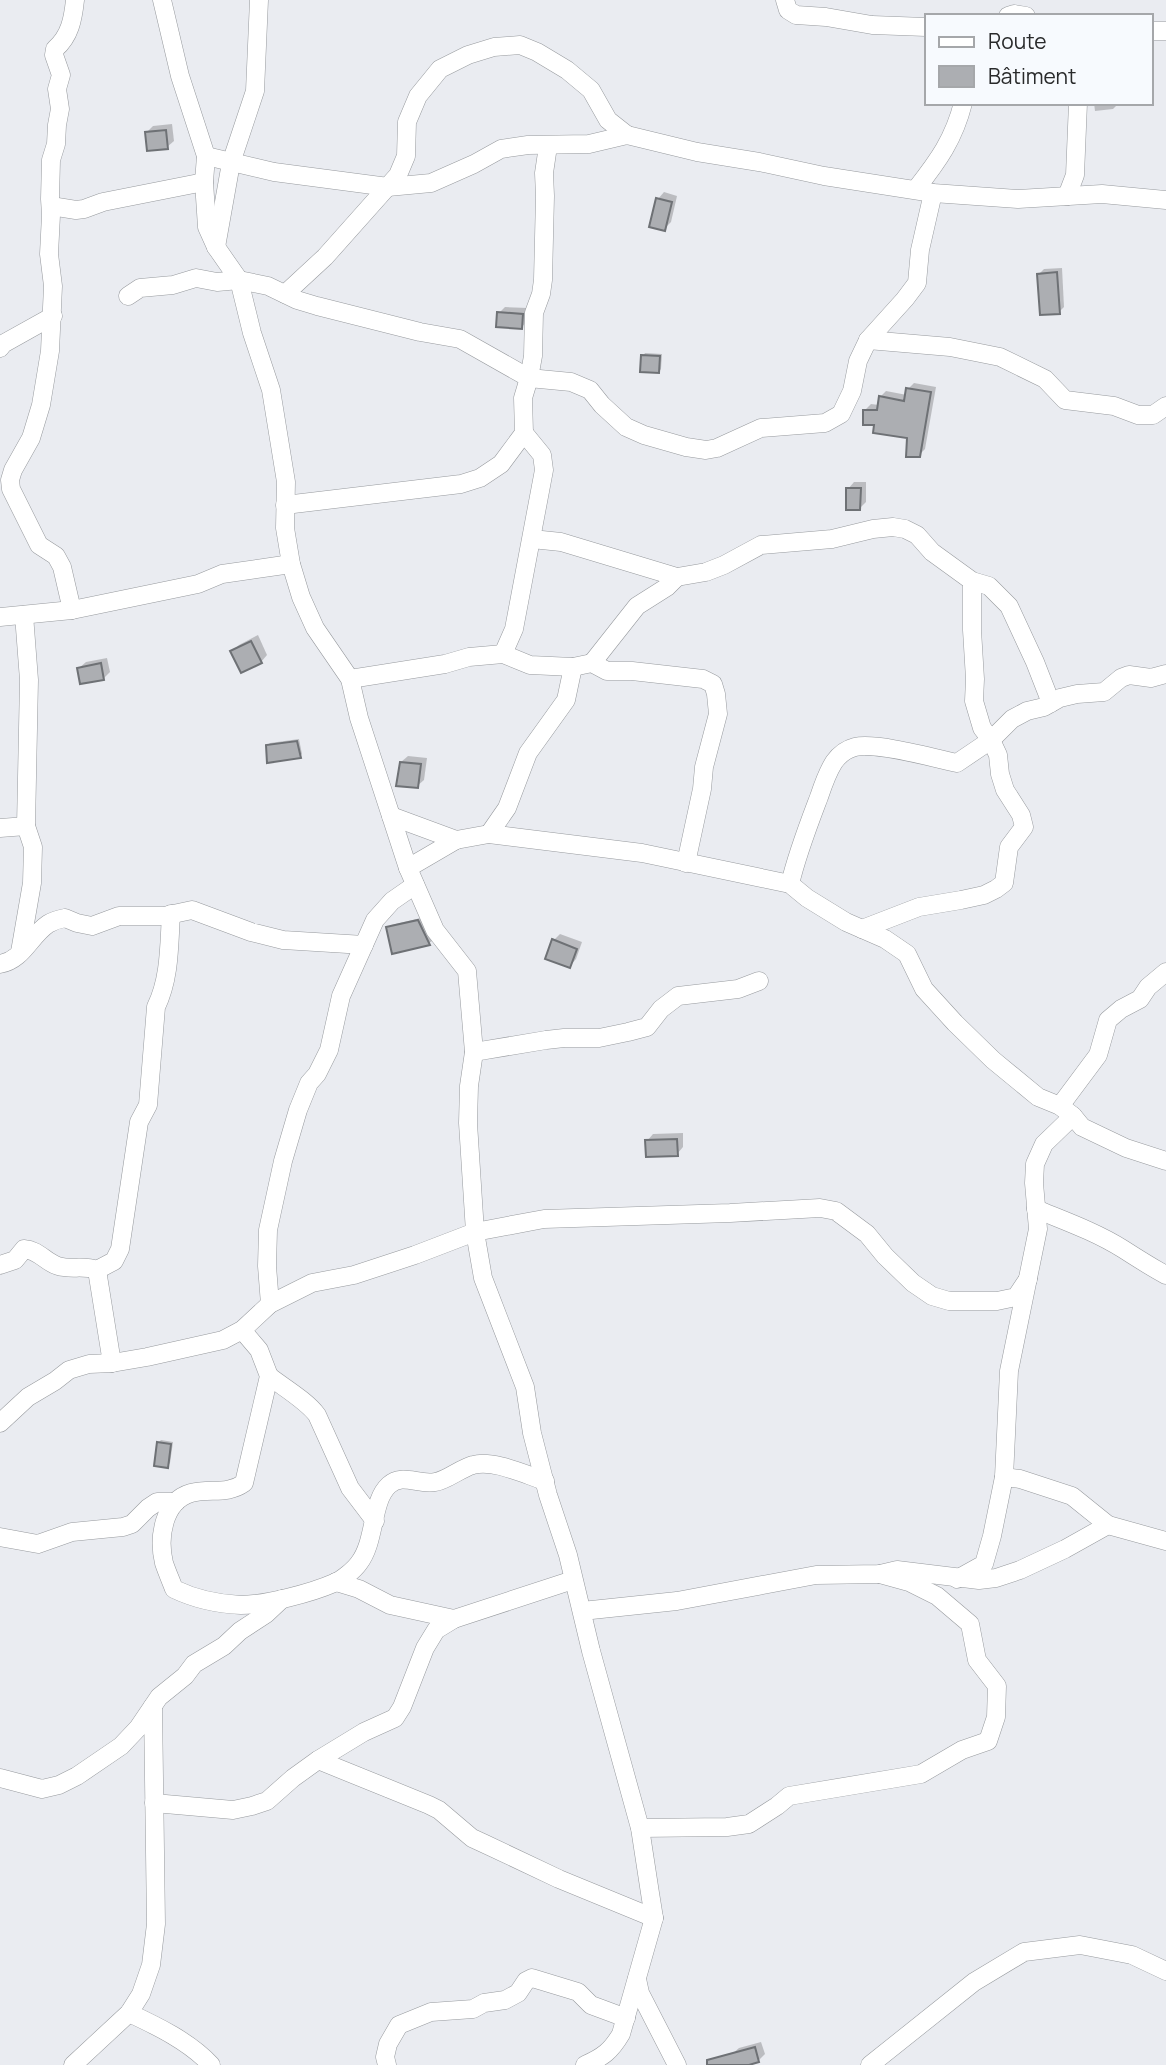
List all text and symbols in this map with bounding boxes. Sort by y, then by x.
legend [925,14,1152,105]
text: Route [988,27,1046,55]
text: Bâtiment [988,62,1076,90]

